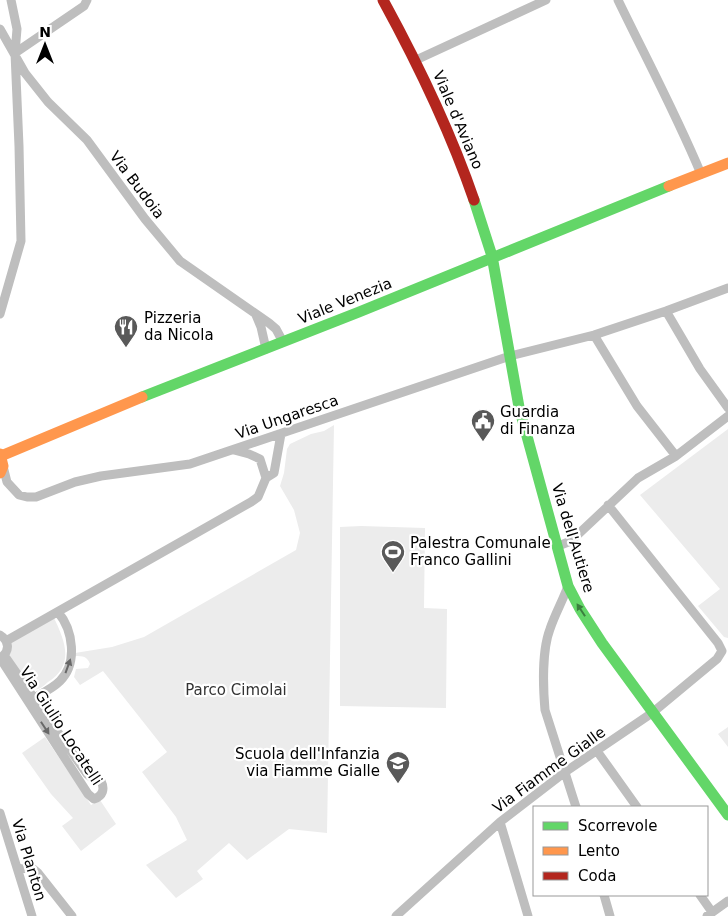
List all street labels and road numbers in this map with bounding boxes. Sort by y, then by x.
street label: Viale d'Aviano [429,68,487,172]
street label: Via Budoia [106,148,168,222]
street label: Viale Venezia [295,274,395,328]
street label: Via Ungaresca [233,391,341,443]
street label: Via dell'Autiere [548,481,598,595]
street label: Via Giulio Locatelli [16,663,106,789]
street label: Via Fiamme Gialle [489,723,609,817]
street label: Via Planton [8,817,50,903]

